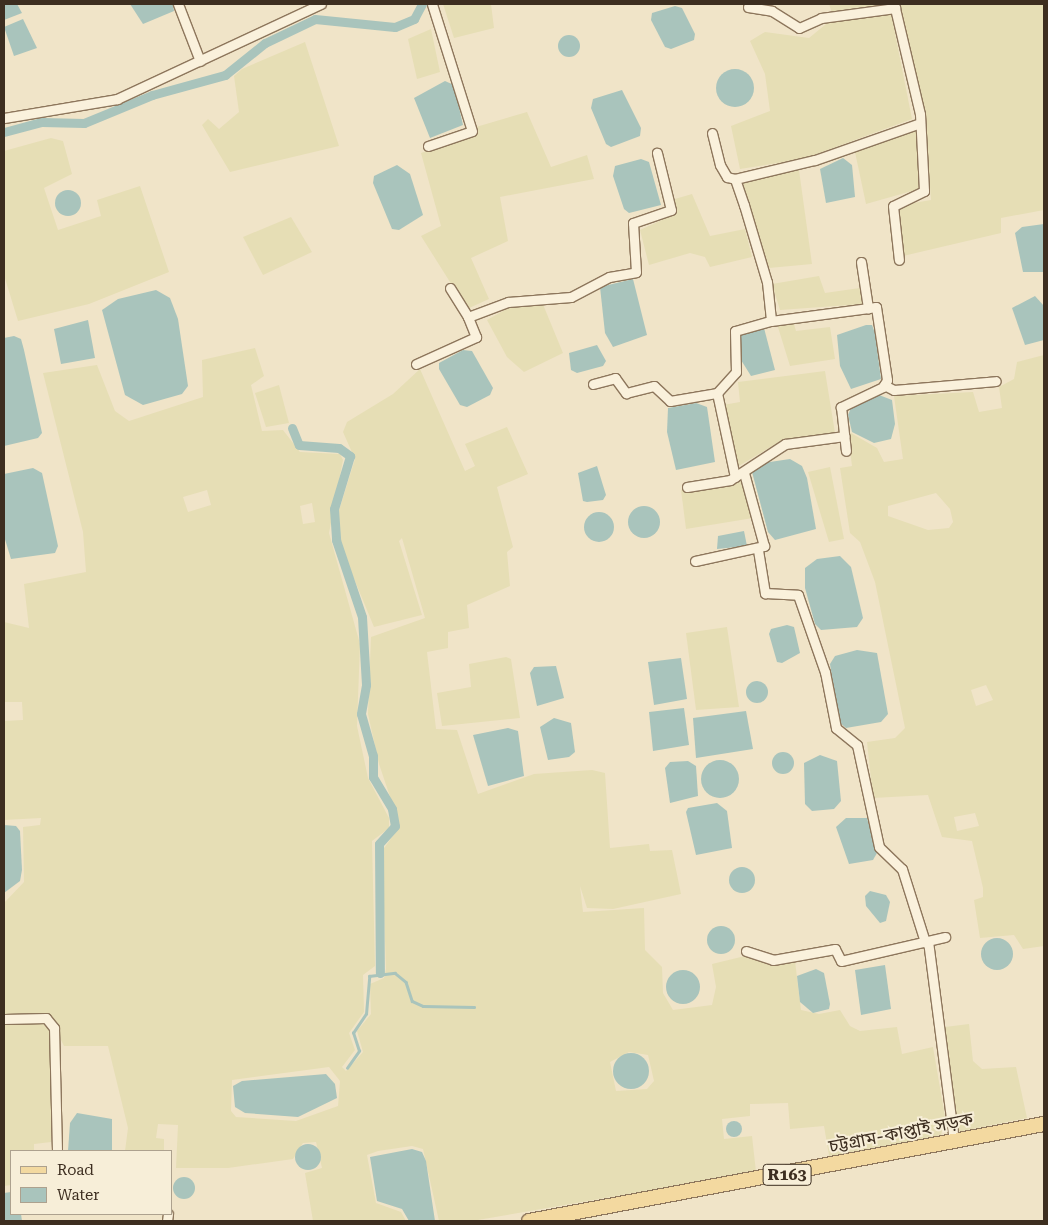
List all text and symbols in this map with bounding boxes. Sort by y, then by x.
street label: চট্টগ্রাম-কাপ্তাই সড়ক [827,1108,975,1158]
legend [10,1150,172,1215]
text: Road [57,1161,94,1179]
road number: R163 [762,1162,812,1188]
text: Water [57,1186,99,1204]

